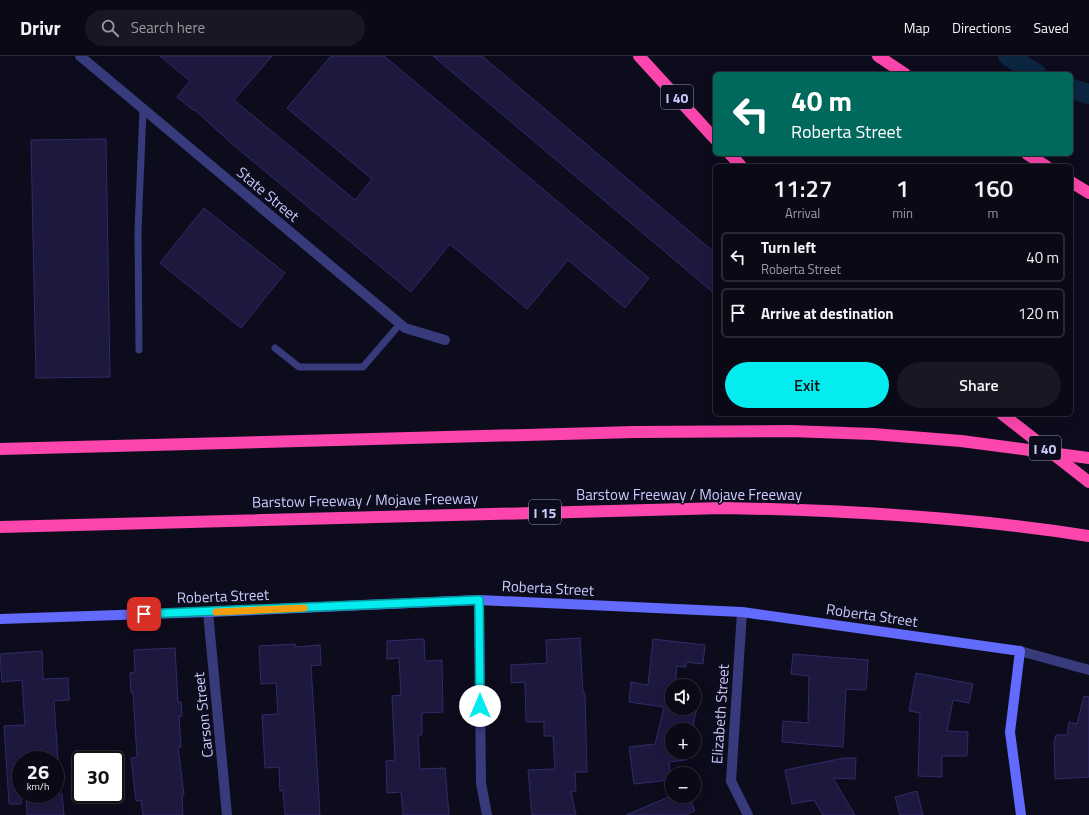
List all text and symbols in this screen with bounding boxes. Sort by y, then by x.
search box [85,10,365,46]
text: Drivr [20,13,61,42]
text: Search here [131,16,205,39]
icon: search [99,17,121,39]
text: Map [904,17,930,38]
text: Directions [952,17,1011,38]
text: Saved [1033,17,1069,38]
text: 40 m [791,79,852,122]
road number: I 40 [661,85,693,109]
icon: left [725,88,777,140]
text: Roberta Street [791,118,902,145]
street label: State Street [232,161,305,228]
text: 11:27 [773,170,832,206]
text: 1 [896,170,909,206]
text: 160 [973,170,1013,206]
text: Arrival [785,203,820,223]
text: min [892,203,913,223]
text: m [988,203,998,223]
text: Turn left [761,236,816,259]
icon: left [727,246,749,268]
text: 40 m [1026,246,1059,269]
text: Roberta Street [761,259,841,279]
icon: arrive [727,302,749,324]
text: Arrive at destination [761,302,894,325]
text: 120 m [1018,302,1059,325]
button: Exit [725,362,889,408]
button: Share [897,362,1061,408]
road number: I 40 [1029,436,1061,460]
street label: Barstow Freeway / Mojave Freeway [576,483,802,506]
street label: Barstow Freeway / Mojave Freeway [252,487,478,513]
road number: I 15 [529,500,561,524]
street label: Roberta Street [501,574,595,602]
street label: Roberta Street [176,583,270,609]
pin [127,597,161,631]
street label: Roberta Street [825,597,920,633]
icon: arrive [133,603,155,625]
street label: Elizabeth Street [705,663,735,765]
street label: Carson Street [187,670,219,759]
map controls [665,679,701,803]
button: sound [665,679,701,715]
position arrow [459,685,501,727]
button: + [665,723,701,759]
speed limit sign: 30 [72,751,124,803]
text: 26 [27,756,49,787]
button: − [665,767,701,803]
text: km/h [27,779,49,794]

